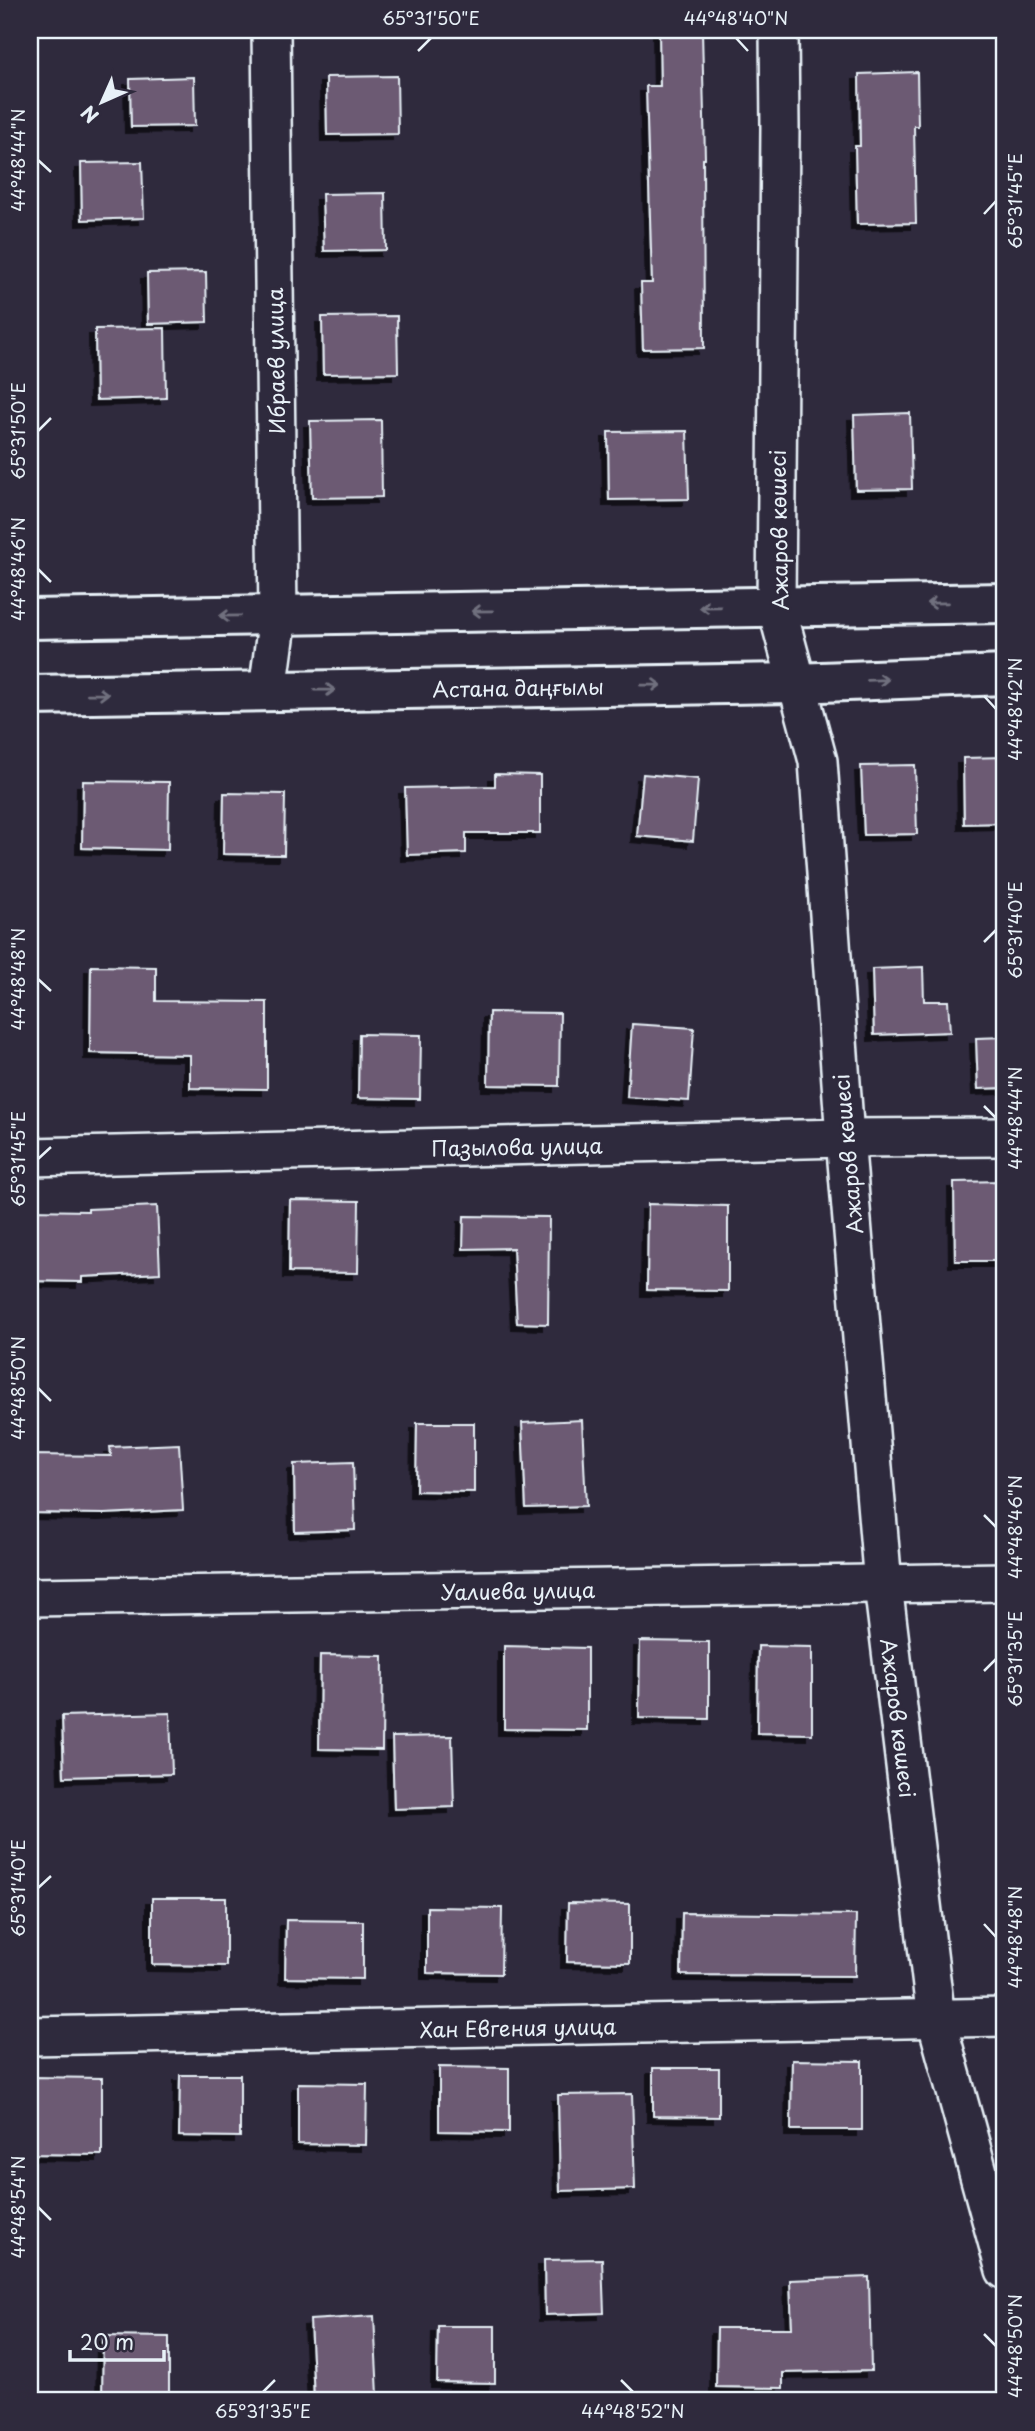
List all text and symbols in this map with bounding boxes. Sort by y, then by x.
text: 65°31'50"E [382,4,480,31]
text: 44°48'40"N [684,4,788,31]
north arrow [66,66,136,136]
text: N [74,100,104,130]
text: 44°48'44"N [4,108,31,212]
text: 65°31'45"E [1001,153,1028,249]
street label: Ибраев улица [258,287,292,435]
text: 65°31'50"E [4,382,31,480]
street label: Ажаров көшесі [761,449,795,611]
text: 44°48'46"N [4,517,31,621]
one-way arrow [926,597,949,610]
one-way arrow [698,600,721,613]
one-way arrow [471,605,494,618]
one-way arrow [219,610,242,623]
text: 44°48'42"N [1001,657,1028,761]
street label: Астана даңғылы [432,670,604,704]
one-way arrow [867,673,890,686]
one-way arrow [639,678,662,692]
one-way arrow [314,683,337,697]
one-way arrow [86,687,109,701]
text: 65°31'40"E [1001,881,1028,979]
text: 44°48'48"N [4,928,31,1030]
text: 44°48'44"N [1001,1066,1028,1170]
street label: Ажаров көшесі [824,1073,870,1235]
text: 65°31'45"E [4,1111,31,1207]
street label: Пазылова улица [431,1128,604,1163]
text: 44°48'50"N [4,1336,31,1440]
text: 44°48'46"N [1001,1475,1028,1579]
street label: Уалиева улица [441,1573,596,1607]
text: 65°31'35"E [1001,1611,1028,1707]
street label: Ажаров көшесі [873,1636,925,1800]
text: 65°31'40"E [4,1839,31,1937]
text: 44°48'48"N [1001,1886,1028,1988]
street label: Хан Евгения улица [419,2009,617,2045]
text: 44°48'54"N [4,2156,31,2259]
text: 44°48'50"N [1001,2294,1028,2398]
scale bar [70,2319,164,2363]
text: 20 m [80,2325,134,2357]
text: 65°31'35"E [215,2397,311,2424]
text: 44°48'52"N [581,2397,685,2424]

